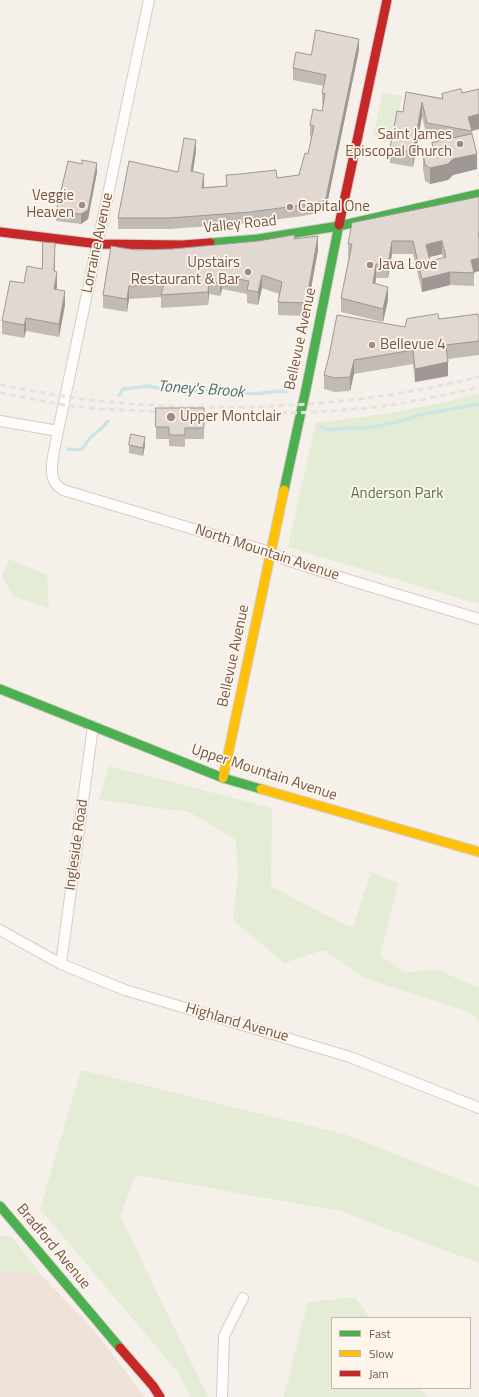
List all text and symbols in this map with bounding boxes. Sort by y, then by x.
place label: Saint James Episcopal Church [345,126,452,161]
marker: Saint James Episcopal Church [455,139,465,149]
place label: Veggie Heaven [26,187,74,222]
street label: Lorraine Avenue [79,191,117,295]
place label: Capital One [298,198,370,216]
marker: Veggie Heaven [77,200,87,210]
marker: Capital One [285,202,295,212]
street label: Valley Road [203,212,277,238]
place label: Upstairs Restaurant & Bar [131,254,240,289]
place label: Java Love [378,256,437,274]
marker: Java Love [365,260,375,270]
marker: Upstairs Restaurant & Bar [243,267,253,277]
street label: Bellevue Avenue [281,286,321,392]
place label: Bellevue 4 [380,336,446,354]
marker: Bellevue 4 [367,340,377,350]
water label: Toney's Brook [157,377,245,403]
place label: Upper Montclair [180,408,281,426]
marker: Upper Montclair [165,411,177,423]
park label: Anderson Park [351,485,443,503]
street label: North Mountain Avenue [193,521,341,585]
street label: Bellevue Avenue [214,603,254,709]
street label: Upper Mountain Avenue [189,741,339,805]
street label: Ingleside Road [62,798,92,892]
street label: Highland Avenue [183,1000,291,1046]
street label: Bradford Avenue [12,1201,94,1293]
legend [331,1317,471,1389]
text: Fast [369,1324,391,1343]
text: Slow [369,1344,394,1363]
text: Jam [369,1364,389,1383]

